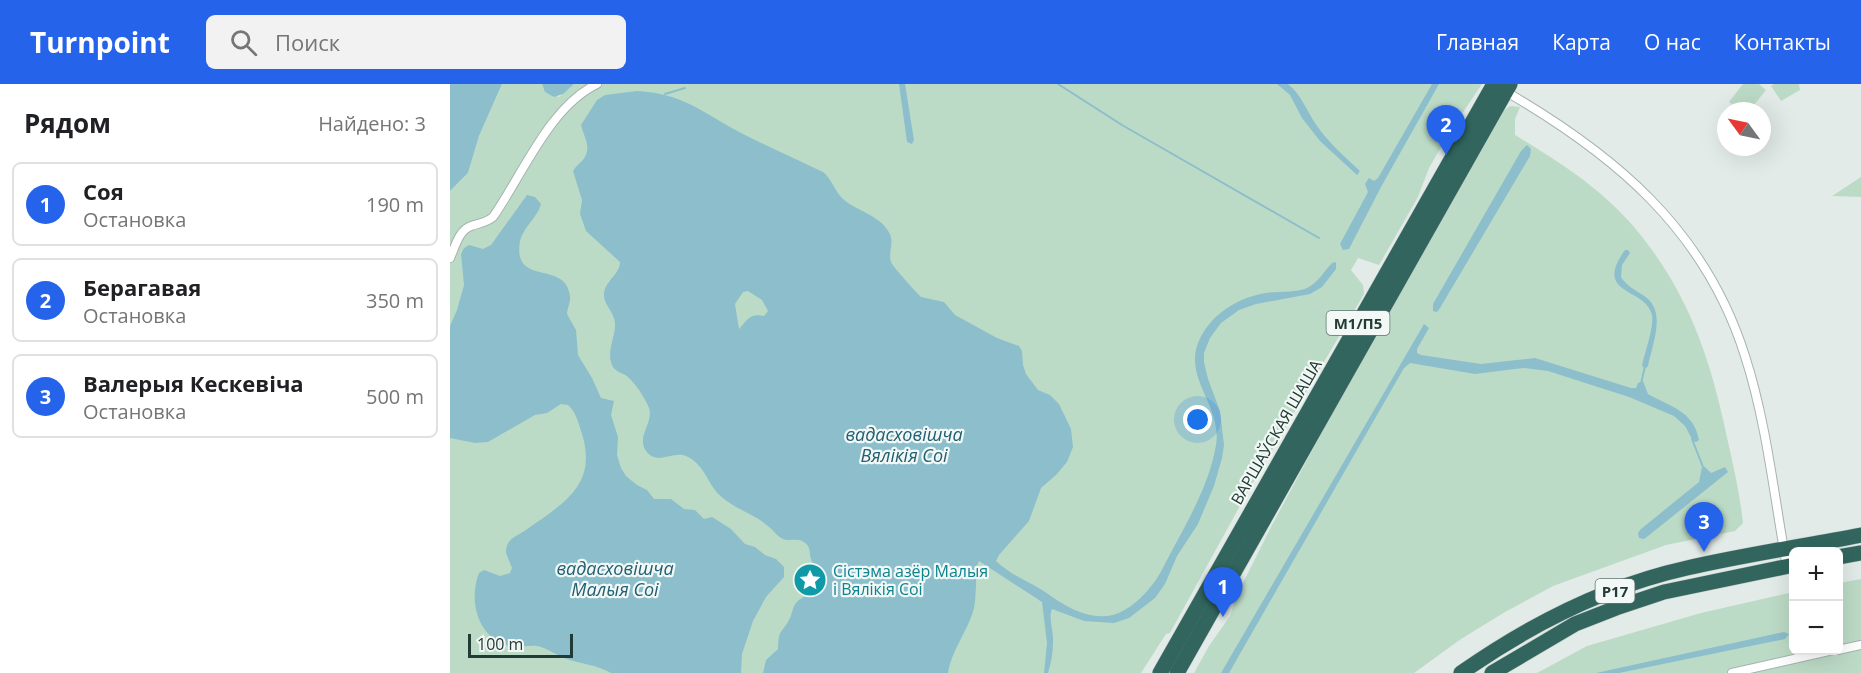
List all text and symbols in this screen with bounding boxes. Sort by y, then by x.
search box [206,15,626,69]
text: Turnpoint [30,23,170,61]
icon: search [227,26,260,59]
text: Поиск [275,27,340,57]
text: Главная [1436,28,1519,56]
text: Карта [1552,28,1611,56]
text: О нас [1644,28,1701,56]
text: Контакты [1734,28,1831,56]
north arrow [1717,102,1771,156]
text: Рядом [24,105,111,141]
pin: 2 [1426,106,1466,155]
text: Найдено: 3 [318,110,426,137]
text: Соя [83,176,124,206]
text: 1 [40,191,51,218]
text: 190 m [366,191,424,218]
text: Остановка [83,206,186,233]
text: Берагавая [83,272,201,302]
text: 2 [40,287,51,314]
text: 350 m [366,287,424,314]
text: Остановка [83,302,186,329]
road number: М1/П5 [1326,311,1390,335]
street label: ВАРШАЎСКАЯ ШАША [1225,355,1327,509]
text: Валерыя Кескевіча [83,368,304,398]
text: 3 [40,383,51,410]
text: 500 m [366,383,424,410]
text: Остановка [83,398,186,425]
your location [1183,405,1212,434]
water label: вадасховішча Вялікія Соі [845,422,963,467]
pin: 3 [1684,502,1724,552]
map controls [1789,547,1843,655]
button: + [1789,547,1843,601]
water label: вадасховішча Малыя Соі [556,556,674,601]
place label: Сістэма азёр Малыя і Вялікія Соі [833,560,988,600]
place icon: Сістэма азёр Малыя і Вялікія Соі [792,562,828,598]
pin: 1 [1204,568,1242,617]
road number: Р17 [1596,579,1634,603]
button: − [1789,601,1843,655]
scale bar [468,631,573,658]
text: 100 m [477,633,523,655]

